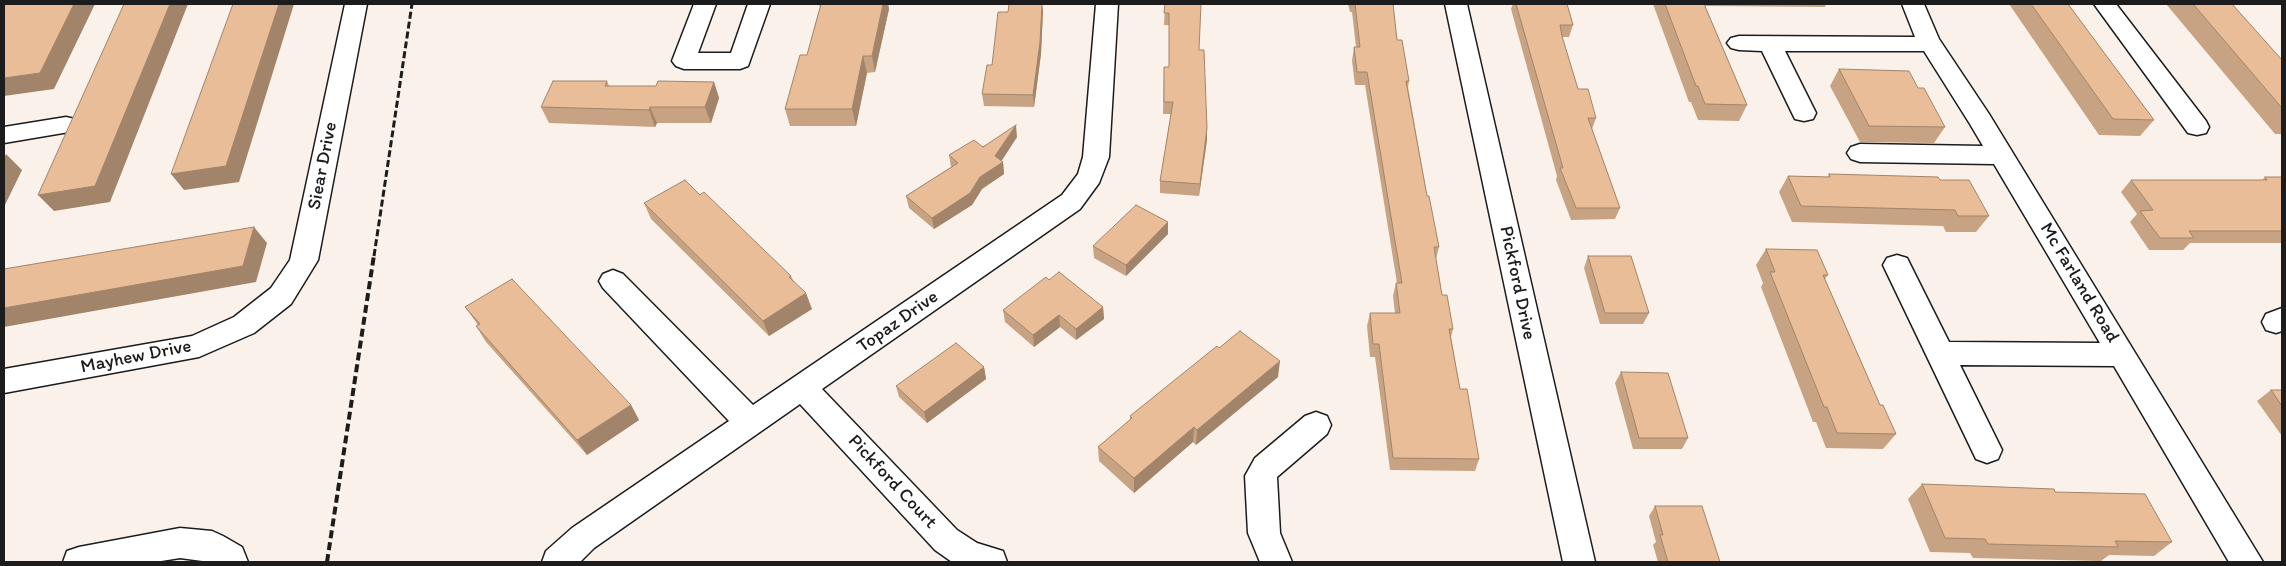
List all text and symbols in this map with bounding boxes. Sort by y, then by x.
street label: Siear Drive [303,120,343,212]
street label: Mc Farland Road [2034,219,2124,347]
street label: Pickford Drive [1494,224,1540,342]
street label: Topaz Drive [853,286,943,358]
street label: Mayhew Drive [79,335,193,379]
street label: Pickford Court [843,430,941,534]

